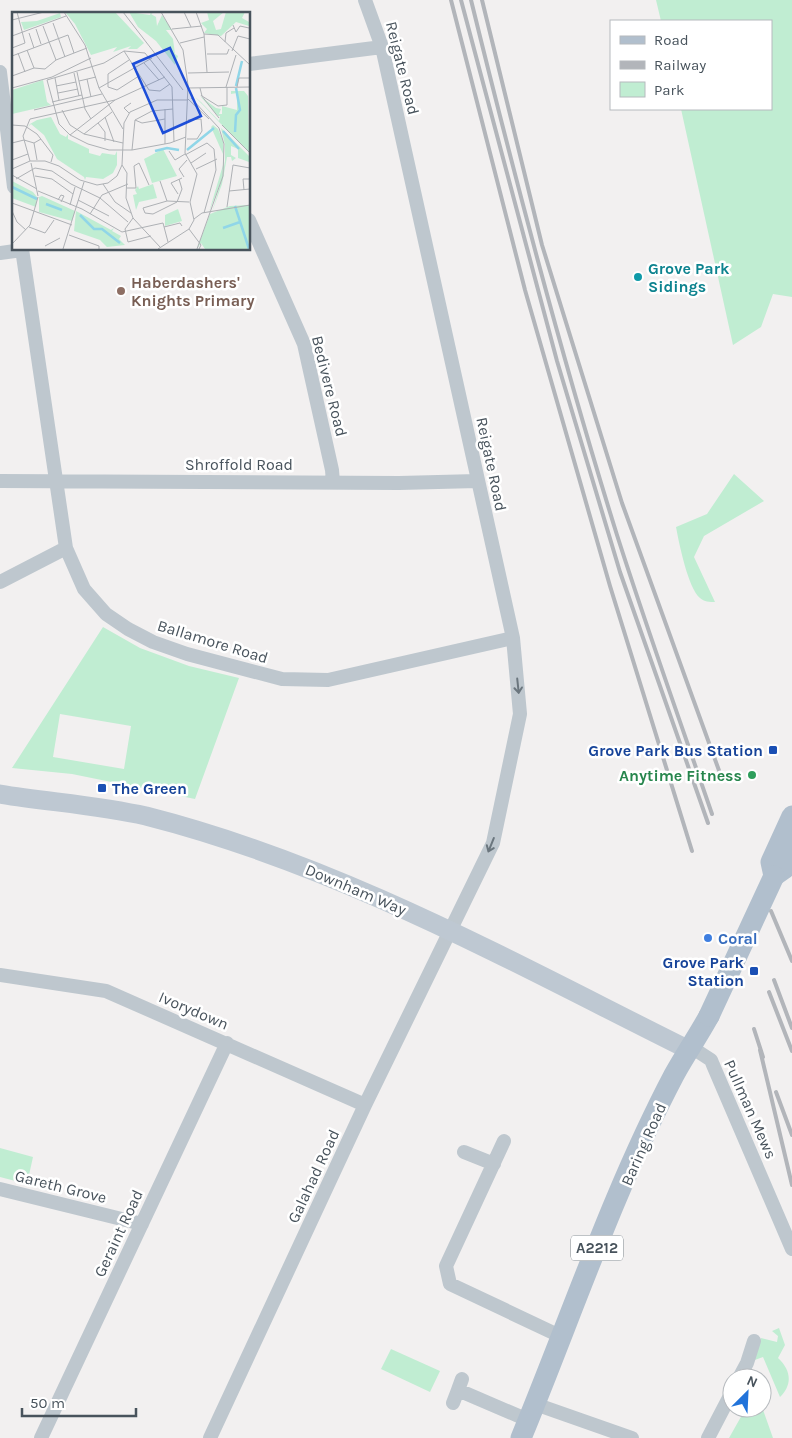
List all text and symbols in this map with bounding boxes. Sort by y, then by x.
inset map [12,12,250,250]
street label: Reigate Road [382,19,423,117]
legend [610,20,772,110]
text: Road [654,31,689,49]
text: Railway [654,56,706,74]
text: Park [654,81,684,99]
place label: Grove Park Sidings [648,259,730,296]
marker: Grove Park Sidings [632,271,644,283]
place label: Haberdashers' Knights Primary [131,273,254,310]
marker: Haberdashers' Knights Primary [115,285,127,297]
street label: Bedivere Road [308,334,351,439]
street label: Reigate Road [472,415,511,513]
street label: Shroffold Road [185,455,293,474]
street label: Ballamore Road [155,616,271,667]
one-way arrow [513,678,522,694]
place label: Grove Park Bus Station [588,741,763,760]
marker: Grove Park Bus Station [767,744,779,756]
place label: Anytime Fitness [619,766,742,785]
marker: Anytime Fitness [746,769,758,781]
place label: The Green [112,779,187,798]
marker: The Green [96,782,108,794]
one-way arrow [486,837,495,852]
street label: Downham Way [302,860,410,919]
place label: Coral [718,929,758,948]
marker: Coral [702,932,714,944]
place label: Grove Park Station [663,953,745,990]
marker: Grove Park Station [748,965,760,977]
street label: Ivorydown [156,987,232,1034]
street label: Pullman Mews [720,1057,781,1162]
street label: Baring Road [617,1100,670,1189]
street label: Galahad Road [284,1126,343,1226]
street label: Gareth Grove [13,1166,109,1207]
street label: Geraint Road [90,1187,147,1280]
road number: A2212 [571,1236,623,1260]
north arrow [722,1368,772,1418]
text: N [744,1372,760,1391]
scale bar [22,1386,136,1418]
text: 50 m [30,1394,65,1412]

